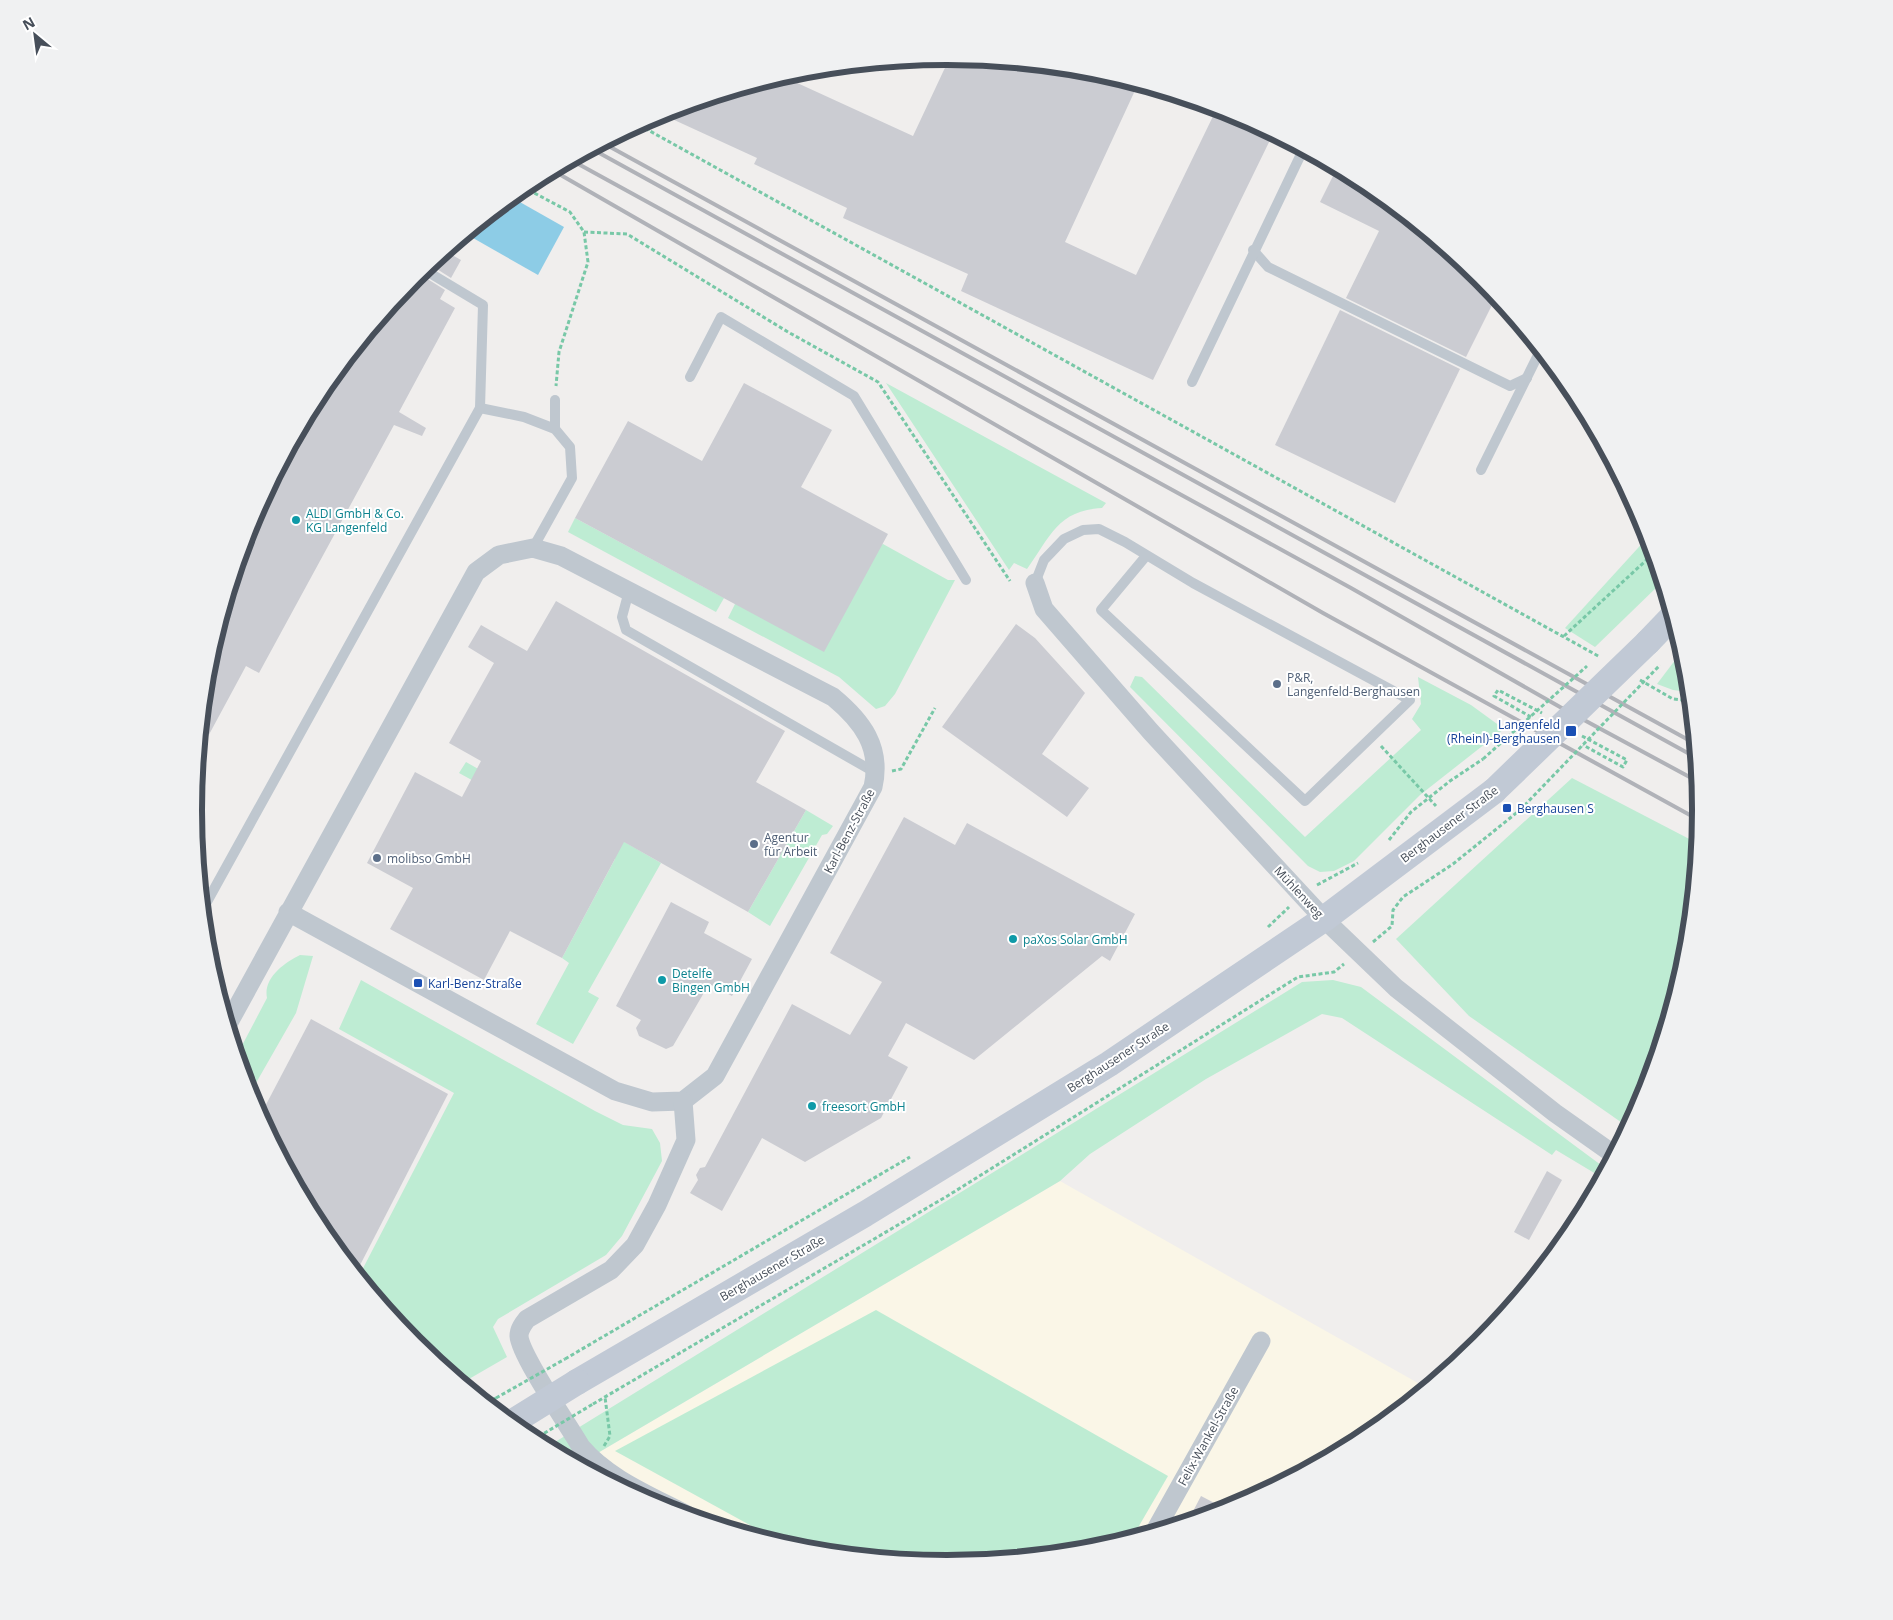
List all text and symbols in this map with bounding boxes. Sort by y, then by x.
north arrow [10,10,60,60]
text: N [19,12,38,34]
place label: ALDI GmbH & Co. KG Langenfeld [306,505,404,536]
marker: ALDI GmbH & Co. KG Langenfeld [290,514,302,526]
place label: P&R, Langenfeld-Berghausen [1287,669,1420,700]
marker: P&R, Langenfeld-Berghausen [1271,678,1283,690]
place label: Langenfeld (Rheinl)-Berghausen [1447,716,1560,747]
marker: Langenfeld (Rheinl)-Berghausen [1564,724,1578,738]
street label: Berghausener Straße [1397,781,1502,866]
street label: Karl-Benz-Straße [819,785,879,876]
place label: Berghausen S [1517,800,1594,817]
marker: Berghausen S [1501,802,1513,814]
place label: Agentur für Arbeit [764,829,817,860]
marker: Agentur für Arbeit [748,838,760,850]
place label: molibso GmbH [387,850,471,867]
marker: molibso GmbH [371,852,383,864]
street label: Mühlenweg [1271,862,1328,922]
place label: paXos Solar GmbH [1023,931,1128,948]
marker: paXos Solar GmbH [1007,933,1019,945]
place label: Detelfe Bingen GmbH [672,965,750,996]
marker: Detelfe Bingen GmbH [656,974,668,986]
place label: Karl-Benz-Straße [428,975,522,992]
marker: Karl-Benz-Straße [412,977,424,989]
street label: Berghausener Straße [1064,1017,1173,1096]
place label: freesort GmbH [822,1098,906,1115]
marker: freesort GmbH [806,1100,818,1112]
street label: Berghausener Straße [716,1231,828,1305]
street label: Felix-Wankel-Straße [1174,1383,1242,1489]

